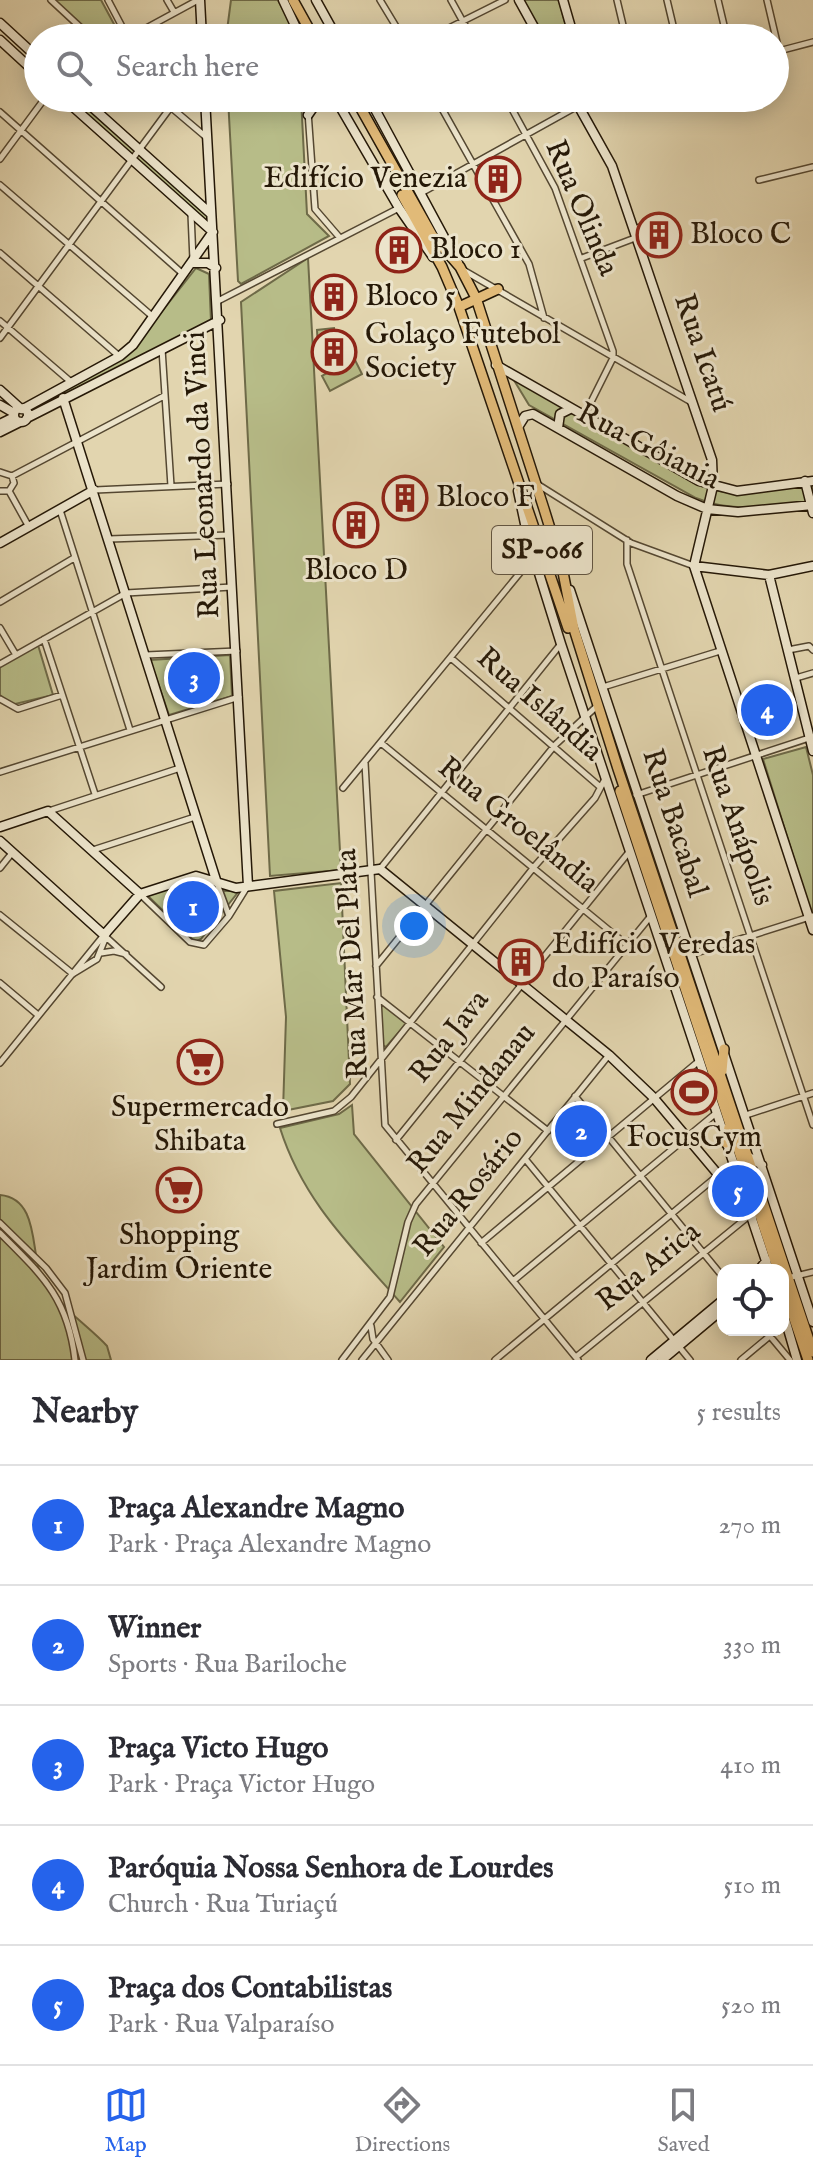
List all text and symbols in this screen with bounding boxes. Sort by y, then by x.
search box [24,24,789,112]
icon: search [52,46,96,90]
text: Search here [116,49,259,87]
street label: Rua Olinda [535,134,627,282]
building icon: Edifício Venezia [474,155,522,203]
place label: Edifício Venezia [263,160,467,198]
building icon: Bloco C [635,211,683,259]
place label: Bloco C [690,216,791,254]
building icon: Bloco 1 [375,226,423,274]
place label: Bloco 1 [430,231,521,269]
building icon: Bloco 5 [310,273,358,321]
place label: Bloco 5 [365,278,456,316]
street label: Rua Icatú [664,289,740,417]
place label: Golaço Futebol Society [365,316,561,388]
building icon: Golaço Futebol Society [310,328,358,376]
street label: Rua Leonardo da Vinci [176,330,230,620]
street label: Rua Gôiania [570,395,726,499]
building icon: Bloco F [381,474,429,522]
place label: Bloco F [436,479,535,517]
building icon: Bloco D [332,501,380,549]
road number: SP-066 [492,526,592,574]
place label: Bloco D [304,552,408,590]
street label: Rua Islândia [468,640,610,770]
pin: 3 [168,648,220,708]
pin: 4 [741,680,793,740]
street label: Rua Anápolis [692,741,782,911]
street label: Rua Bacabal [632,744,716,903]
street label: Rua Groelândia [430,749,606,903]
street label: Rua Mar Del Plata [328,848,378,1080]
pin: 1 [167,877,219,937]
your location [394,906,434,946]
place label: Edifício Veredas do Paraíso [552,926,755,998]
building icon: Edifício Veredas do Paraíso [497,938,545,986]
street label: Rua Java [402,983,498,1091]
street label: Rua Mindanau [400,1016,544,1182]
supermarket icon: Supermercado Shibata [176,1038,224,1086]
sports icon: FocusGym [670,1068,718,1116]
place label: Supermercado Shibata [111,1089,289,1161]
pin: 2 [555,1101,607,1161]
place label: FocusGym [626,1119,762,1157]
street label: Rua Rosário [405,1121,533,1265]
pin: 5 [712,1161,764,1221]
supermarket icon: Shopping Jardim Oriente [155,1166,203,1214]
street label: Rua Arica [589,1214,709,1320]
place label: Shopping Jardim Oriente [83,1217,272,1289]
map controls [717,1264,789,1336]
button: locate [717,1264,789,1336]
text: Nearby [32,1391,138,1434]
text: 5 results [697,1396,781,1429]
text: Praça Alexandre Magno [108,1490,404,1528]
text: 1 [53,1509,63,1542]
text: 270 m [718,1509,781,1542]
text: Park · Praça Alexandre Magno [108,1528,431,1561]
text: Winner [108,1610,201,1648]
text: 2 [52,1629,64,1662]
text: 330 m [723,1629,781,1662]
text: Sports · Rua Bariloche [108,1648,347,1681]
text: Praça Victo Hugo [108,1730,328,1768]
text: 3 [53,1749,63,1782]
text: 410 m [720,1749,781,1782]
text: Park · Praça Victor Hugo [108,1768,375,1801]
text: Paróquia Nossa Senhora de Lourdes [108,1850,554,1888]
text: 4 [52,1869,64,1902]
text: 510 m [723,1869,781,1902]
text: Church · Rua Turiaçú [108,1888,338,1921]
text: Praça dos Contabilistas [108,1970,392,2008]
text: 5 [53,1989,63,2022]
text: 520 m [721,1989,781,2022]
text: Park · Rua Valparaíso [108,2008,335,2041]
tab: Map [104,2083,148,2159]
tab: Directions [355,2083,450,2159]
tab: Saved [657,2083,709,2159]

